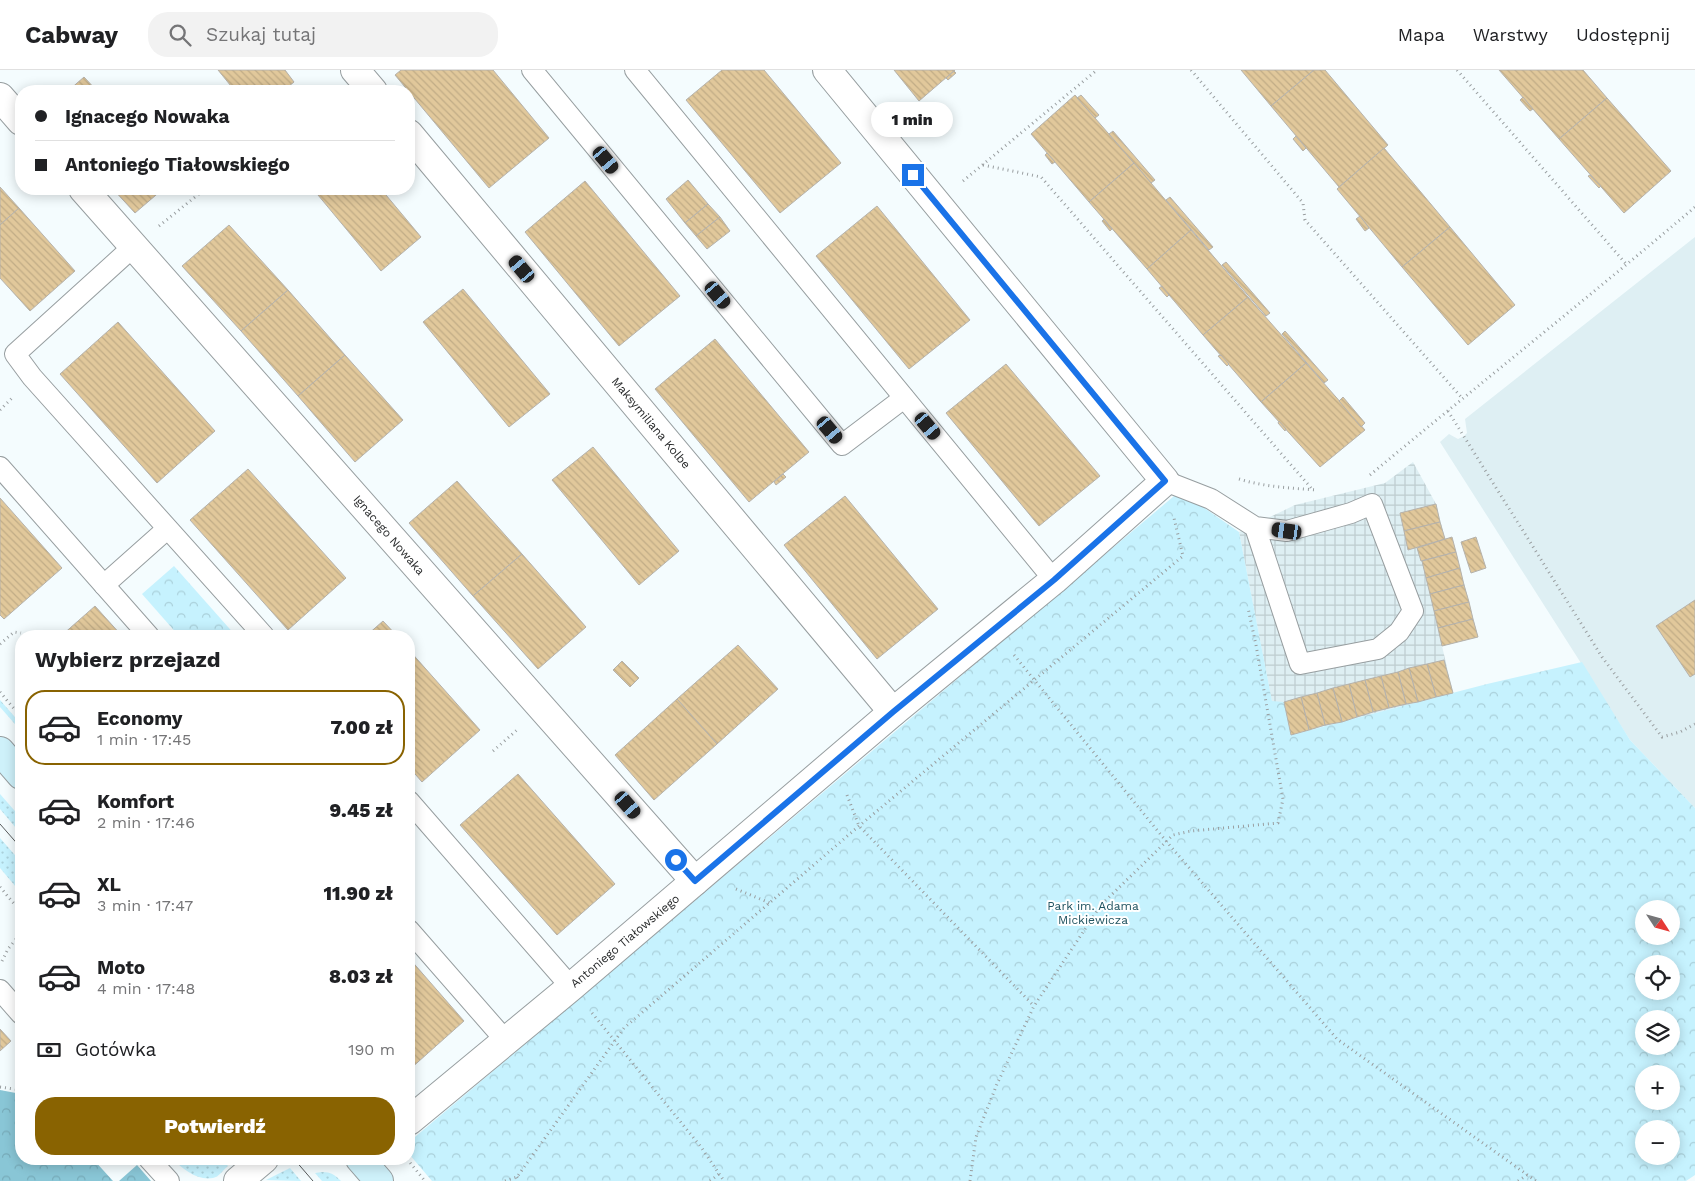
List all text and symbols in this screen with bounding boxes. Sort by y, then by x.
search box [148,12,498,57]
text: Cabway [25,21,118,49]
icon: search [166,21,194,49]
text: Szukaj tutaj [206,23,316,46]
text: Mapa [1398,24,1445,45]
text: Warstwy [1473,24,1548,45]
text: Udostępnij [1576,24,1670,45]
callout: 1 min [872,102,954,138]
text: Ignacego Nowaka [65,105,229,128]
text: 1 min [891,110,933,129]
car [590,144,621,176]
text: Antoniego Tiałowskiego [65,153,290,176]
route end [902,164,924,186]
car [506,253,537,285]
car [702,279,733,311]
street label: Maksymiliana Kolbe [609,375,693,472]
car [912,410,943,442]
car [814,414,845,446]
street label: Ignacego Nowaka [351,492,428,578]
car [1271,521,1302,541]
text: Wybierz przejazd [35,647,220,672]
icon: car [37,705,82,750]
text: Economy [97,707,182,730]
text: 7.00 zł [331,716,393,739]
text: 1 min · 17:45 [97,730,191,749]
icon: car [37,788,82,833]
car [612,789,643,821]
text: Komfort [97,790,174,813]
text: 9.45 zł [329,799,393,822]
text: 2 min · 17:46 [97,813,195,832]
route start [665,849,687,871]
icon: car [37,871,82,916]
text: XL [97,873,121,896]
text: 11.90 zł [324,882,393,905]
street label: Antoniego Tiałowskiego [568,891,682,991]
text: 3 min · 17:47 [97,896,193,915]
park label: Park im. Adama Mickiewicza [1047,899,1139,927]
north arrow [1635,900,1680,945]
map controls [1635,900,1680,1165]
icon: car [37,954,82,999]
button: locate [1635,955,1680,1000]
text: Moto [97,956,145,979]
text: 8.03 zł [329,965,393,988]
text: 4 min · 17:48 [97,979,195,998]
button: layers [1635,1010,1680,1055]
icon: cash [35,1036,63,1064]
text: Gotówka [75,1038,156,1061]
text: 190 m [348,1040,395,1059]
button: + [1635,1065,1680,1110]
button: Potwierdź [35,1097,395,1155]
button: − [1635,1120,1680,1165]

